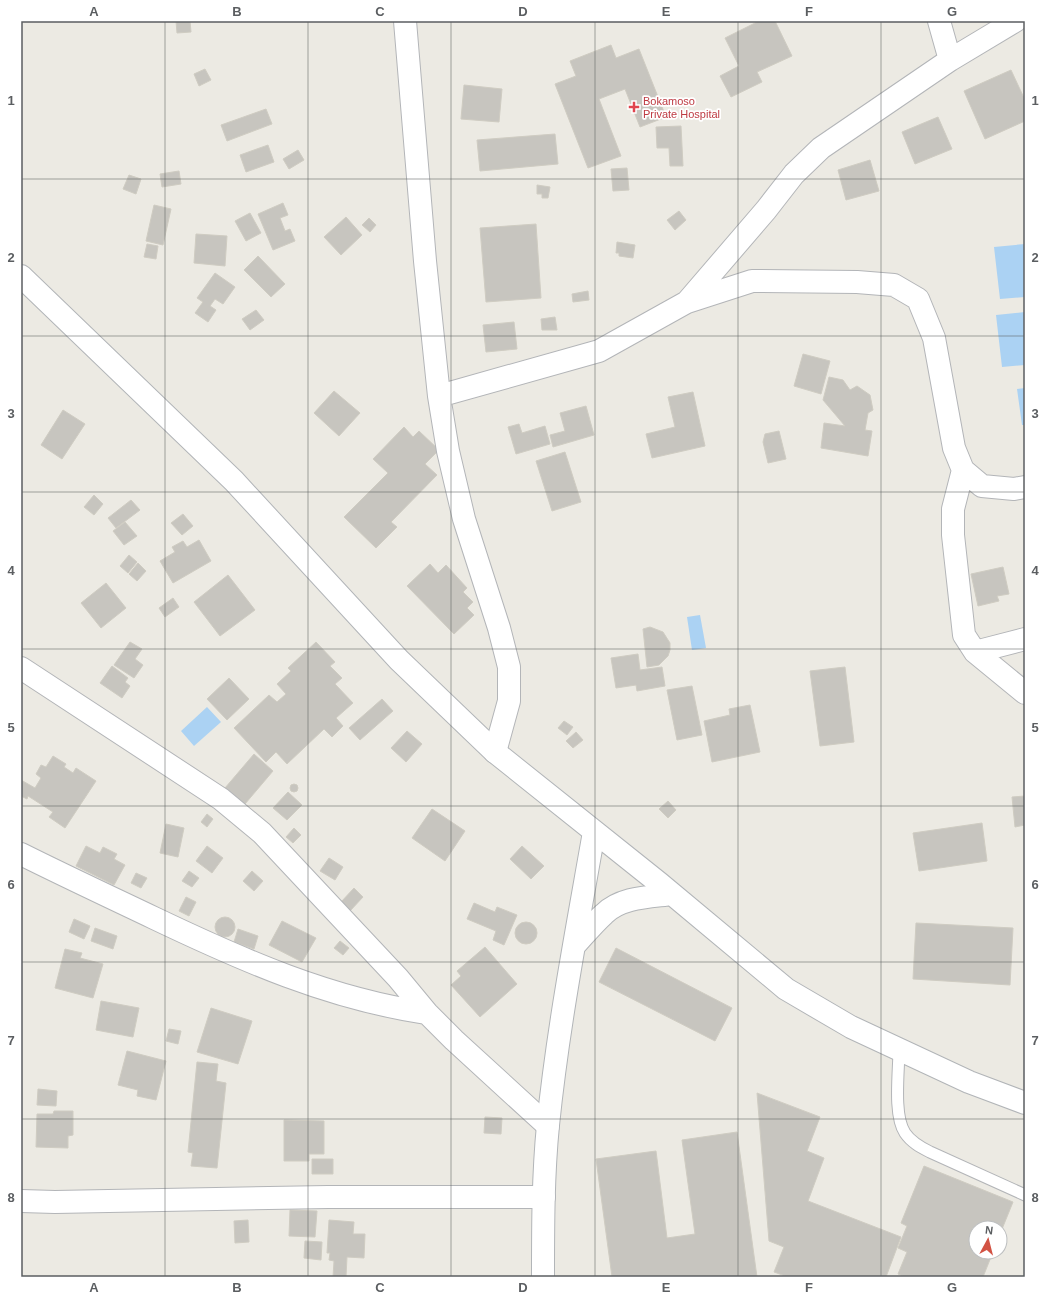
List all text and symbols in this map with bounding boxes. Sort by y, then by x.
text: A [89,4,99,19]
text: B [232,4,242,19]
text: C [375,4,385,19]
text: D [518,4,528,19]
text: E [662,4,671,19]
text: F [805,4,813,19]
text: G [947,4,957,19]
text: 1 [7,93,15,108]
text: 1 [1031,93,1039,108]
place label: Bokamoso Private Hospital [643,95,720,120]
marker: Bokamoso Private Hospital [628,101,640,113]
text: 2 [7,250,15,265]
text: 2 [1031,250,1039,265]
text: 3 [7,406,15,421]
text: 3 [1031,406,1039,421]
text: 4 [7,563,15,578]
text: 4 [1031,563,1039,578]
text: 5 [7,720,15,735]
text: 5 [1031,720,1039,735]
text: 6 [7,877,15,892]
text: 6 [1031,877,1039,892]
text: 7 [7,1033,15,1048]
text: 7 [1031,1033,1039,1048]
text: 8 [7,1190,15,1205]
text: 8 [1031,1190,1039,1205]
north arrow [968,1220,1008,1260]
text: N [985,1224,994,1237]
text: A [89,1280,99,1295]
text: B [232,1280,242,1295]
text: C [375,1280,385,1295]
text: D [518,1280,528,1295]
text: E [662,1280,671,1295]
text: F [805,1280,813,1295]
text: G [947,1280,957,1295]

